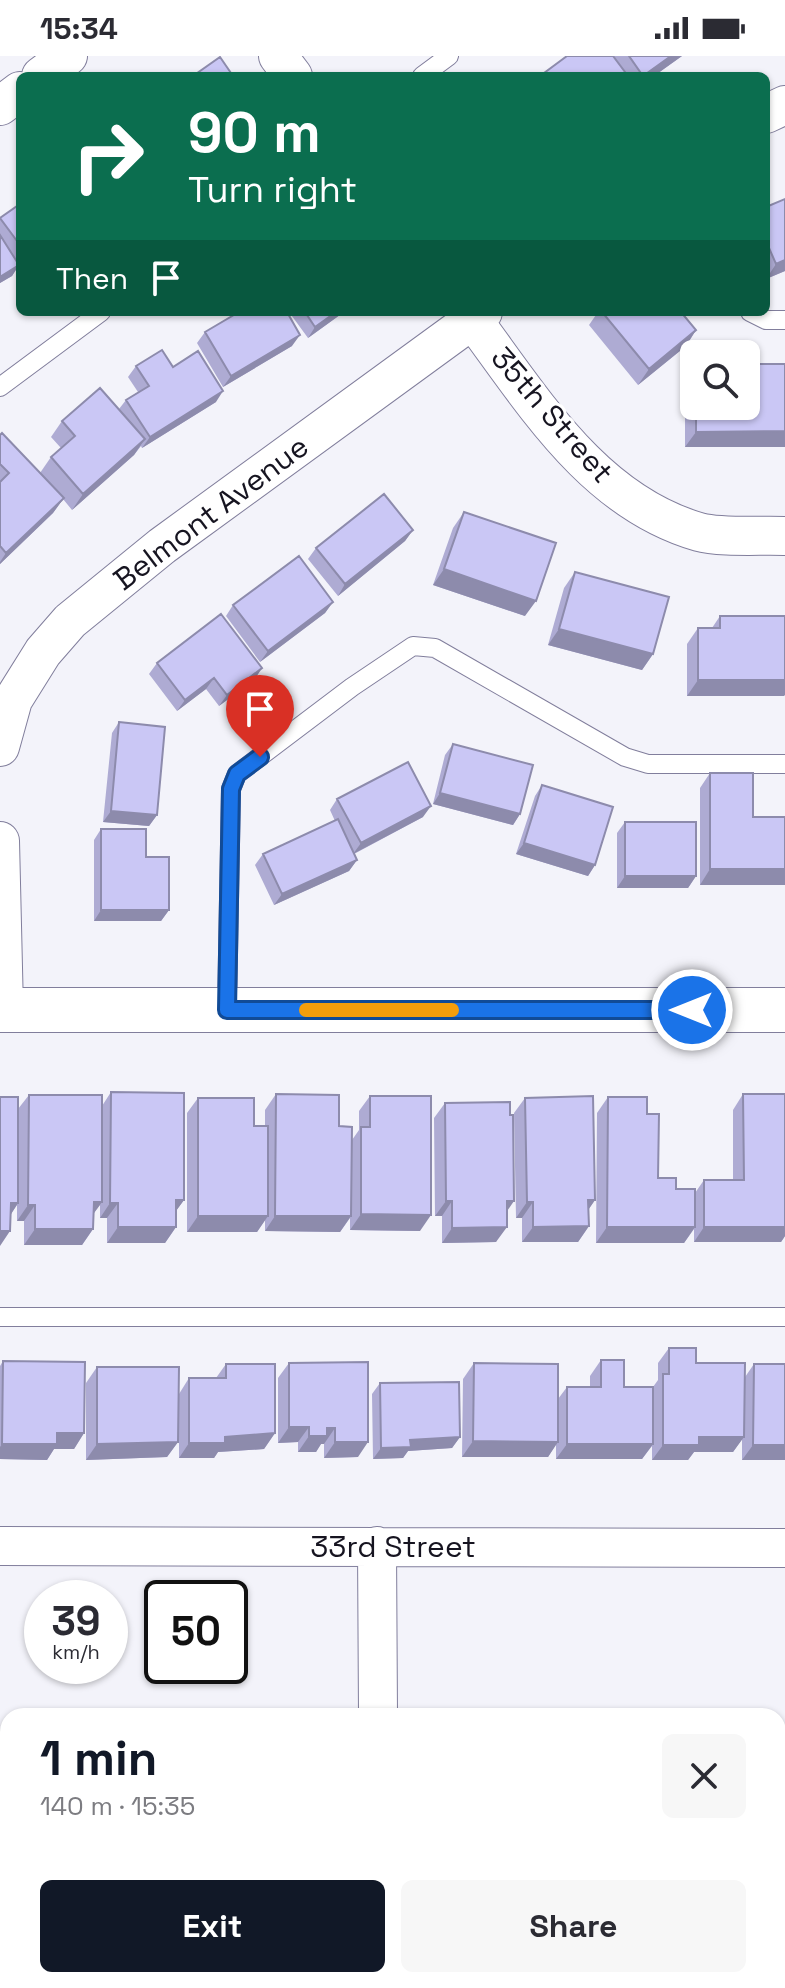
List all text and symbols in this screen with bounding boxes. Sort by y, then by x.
text: 15:34 [40,9,118,48]
text: 90 m [188,97,321,168]
icon: right [56,104,160,208]
text: Turn right [188,167,357,213]
icon: arrive [144,256,188,300]
text: Then [56,259,128,298]
street label: 35th Street [483,339,622,491]
map controls [680,340,760,420]
button: search [680,340,760,420]
street label: Belmont Avenue [105,427,316,599]
pin [226,675,294,757]
icon: arrive [238,687,282,731]
position arrow [650,968,734,1052]
street label: 33rd Street [310,1527,476,1566]
speed limit sign: 50 [144,1580,248,1684]
text: 39 [51,1596,101,1647]
text: km/h [52,1639,100,1665]
text: 1 min [40,1728,157,1789]
button: close [662,1734,746,1818]
text: 140 m · 15:35 [40,1789,195,1823]
button: Exit [40,1880,385,1972]
button: Share [401,1880,746,1972]

